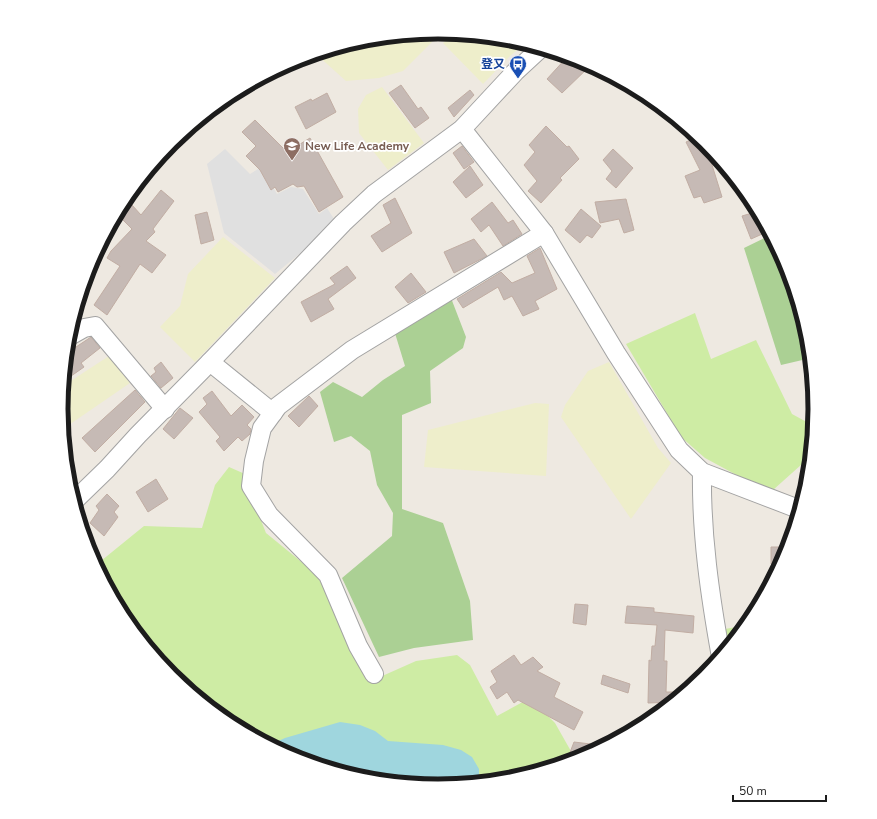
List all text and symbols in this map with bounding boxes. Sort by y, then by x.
bus stop icon: 登又 [508,54,528,79]
place label: 登又 [481,56,505,72]
school or university icon: New Life Academy [282,136,302,161]
place label: New Life Academy [305,138,410,154]
scale bar [733,777,826,803]
text: 50 m [739,783,767,799]

